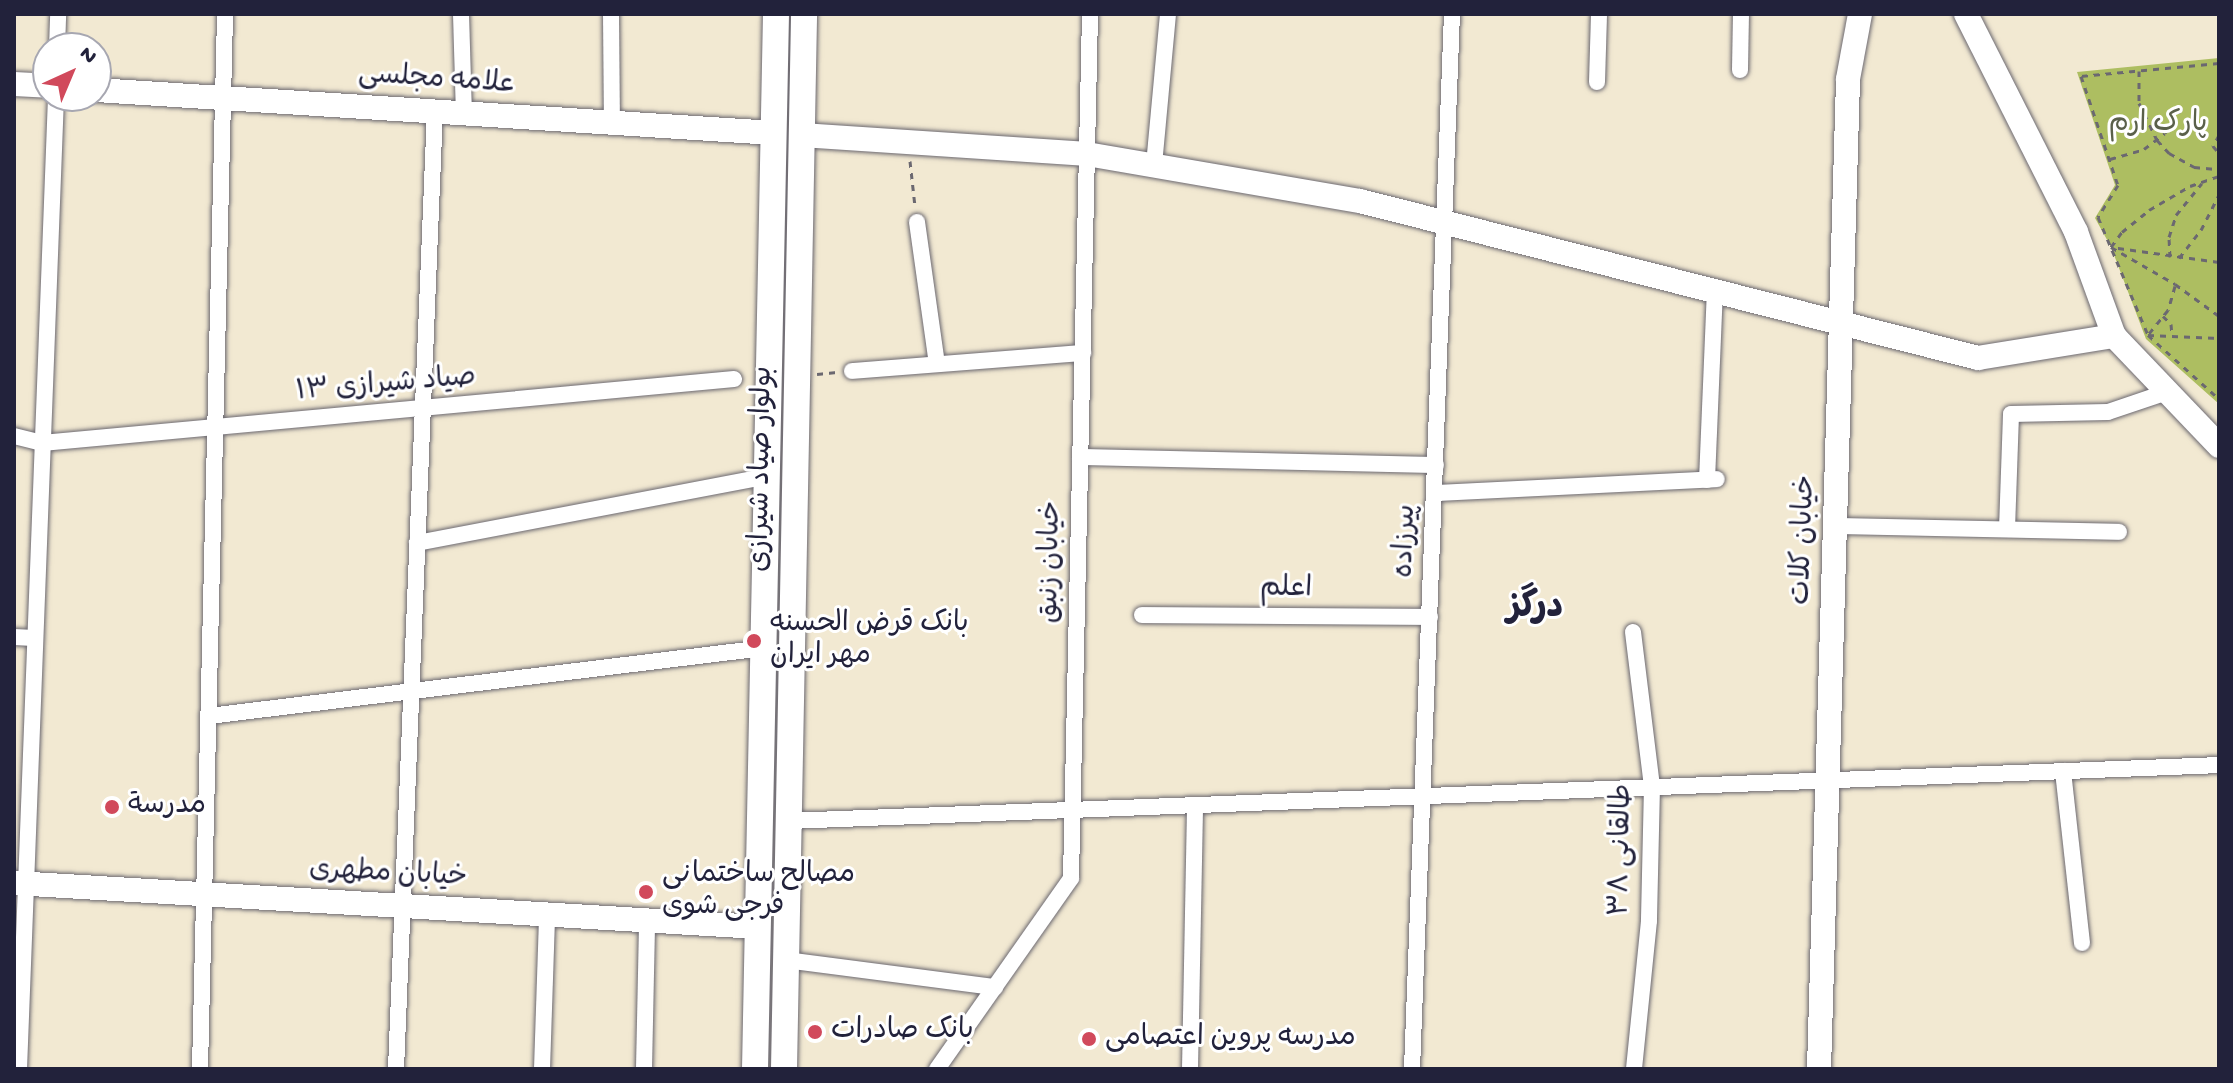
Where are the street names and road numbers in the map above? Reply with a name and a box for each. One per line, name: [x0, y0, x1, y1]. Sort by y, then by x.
street label: علامه مجلسی: [357, 59, 517, 103]
street label: صیاد شیرازی ۱۳: [295, 361, 477, 411]
street label: بولوار صیاد شیرازی: [744, 366, 782, 572]
street label: خیابان کلات: [1786, 475, 1824, 605]
street label: خیابان زنبق: [1034, 500, 1070, 624]
street label: پیرزاده: [1389, 504, 1425, 578]
street label: اعلم: [1260, 573, 1312, 607]
street label: طالقانی ۳۸: [1605, 784, 1641, 916]
street label: خیابان مطهری: [308, 854, 468, 896]

